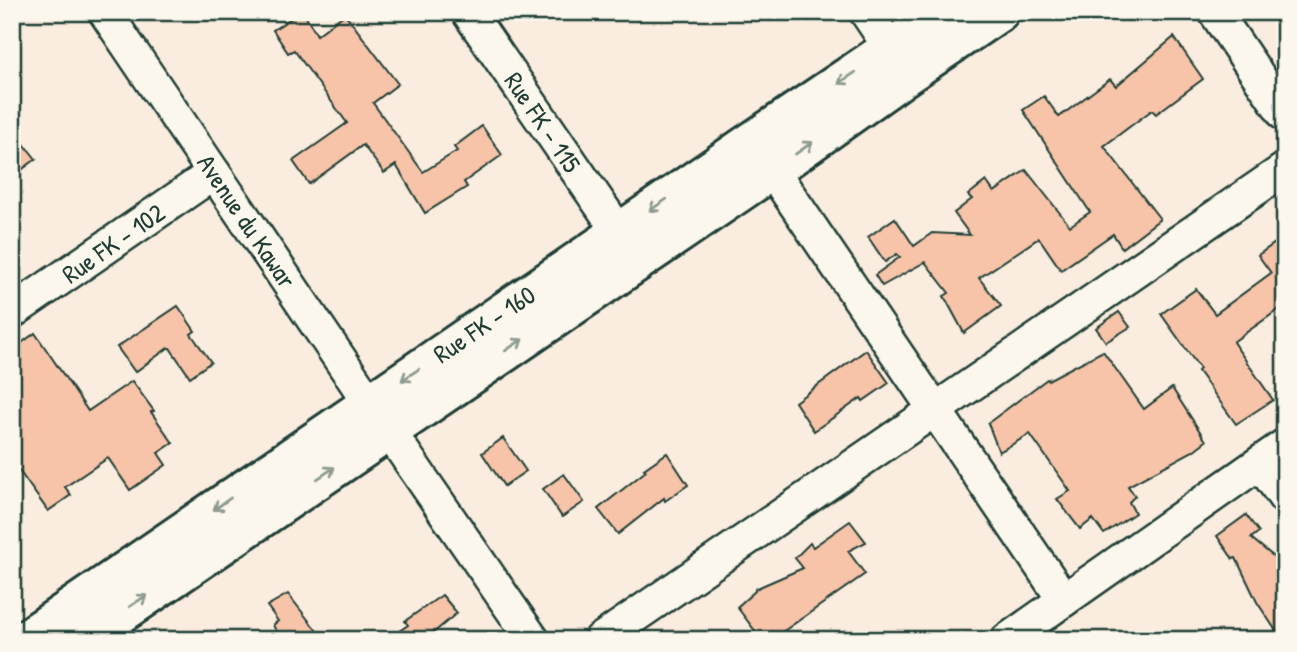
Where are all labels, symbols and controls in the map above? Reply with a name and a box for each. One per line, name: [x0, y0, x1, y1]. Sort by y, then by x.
street label: Rue FK - 115: [497, 65, 589, 179]
one-way arrow: [838, 71, 857, 85]
one-way arrow: [794, 141, 813, 155]
street label: Avenue du Kawar: [189, 147, 305, 295]
street label: Rue FK - 102: [55, 195, 171, 291]
one-way arrow: [649, 198, 669, 212]
street label: Rue FK - 160: [426, 277, 542, 371]
one-way arrow: [504, 337, 523, 352]
one-way arrow: [401, 368, 420, 382]
one-way arrow: [316, 466, 335, 480]
one-way arrow: [213, 497, 233, 511]
one-way arrow: [128, 594, 148, 608]

